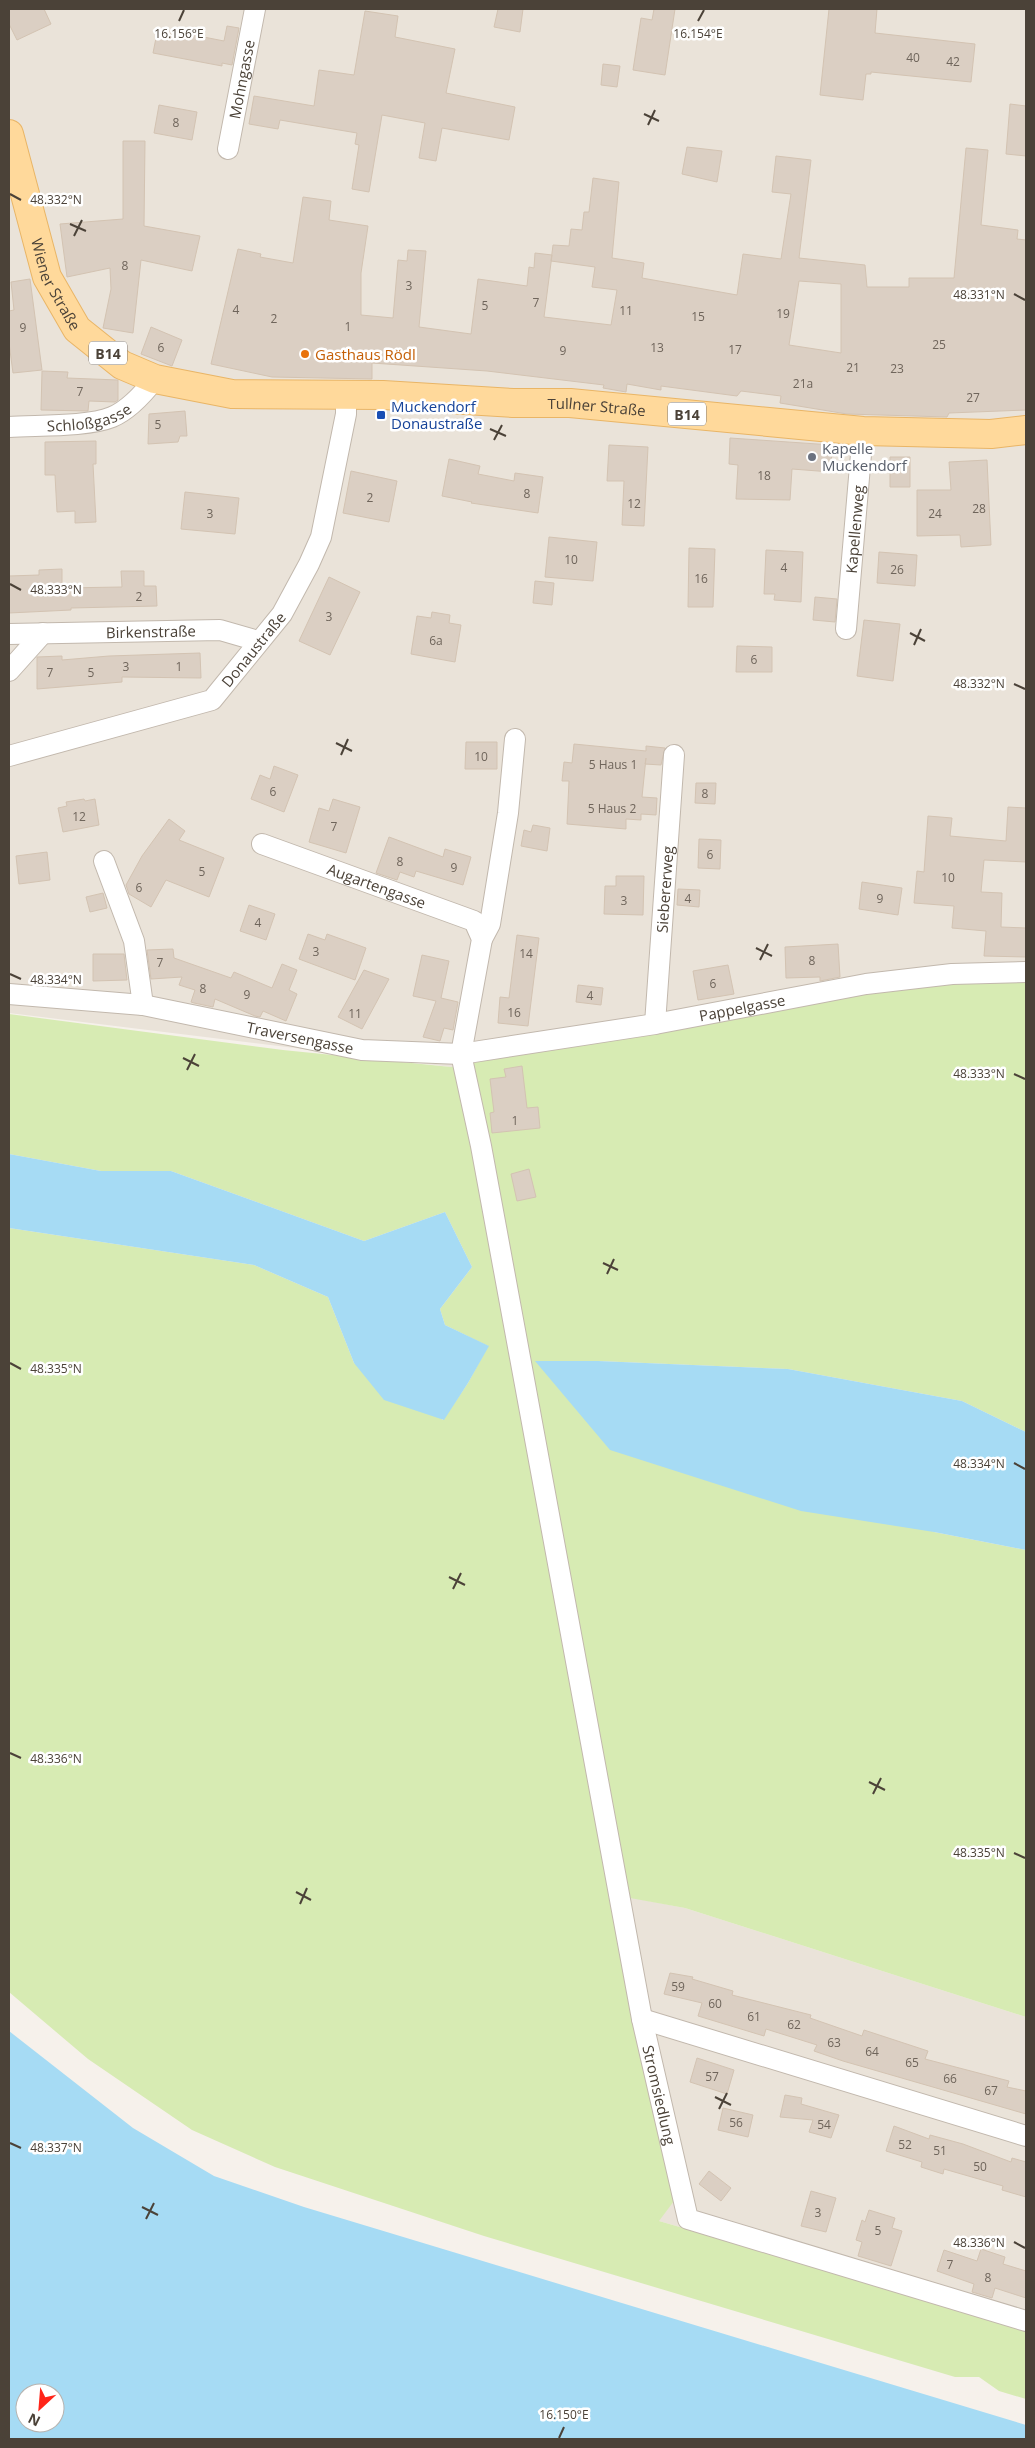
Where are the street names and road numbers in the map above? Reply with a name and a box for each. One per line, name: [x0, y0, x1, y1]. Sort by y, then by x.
street label: Mohngasse: [224, 38, 259, 121]
street label: Wiener Straße: [27, 236, 86, 334]
road number: B14: [89, 342, 127, 364]
street label: Tullner Straße: [548, 393, 647, 420]
street label: Schloßgasse: [46, 399, 135, 436]
road number: B14: [668, 402, 706, 426]
street label: Kapellenweg: [841, 484, 868, 574]
street label: Donaustraße: [217, 607, 290, 691]
street label: Birkenstraße: [106, 620, 196, 642]
street label: Siebererweg: [651, 845, 678, 933]
street label: Augartengasse: [325, 859, 429, 913]
street label: Pappelgasse: [697, 990, 787, 1025]
street label: Traversengasse: [245, 1017, 356, 1058]
street label: Stromsiedlung: [638, 2043, 681, 2147]

